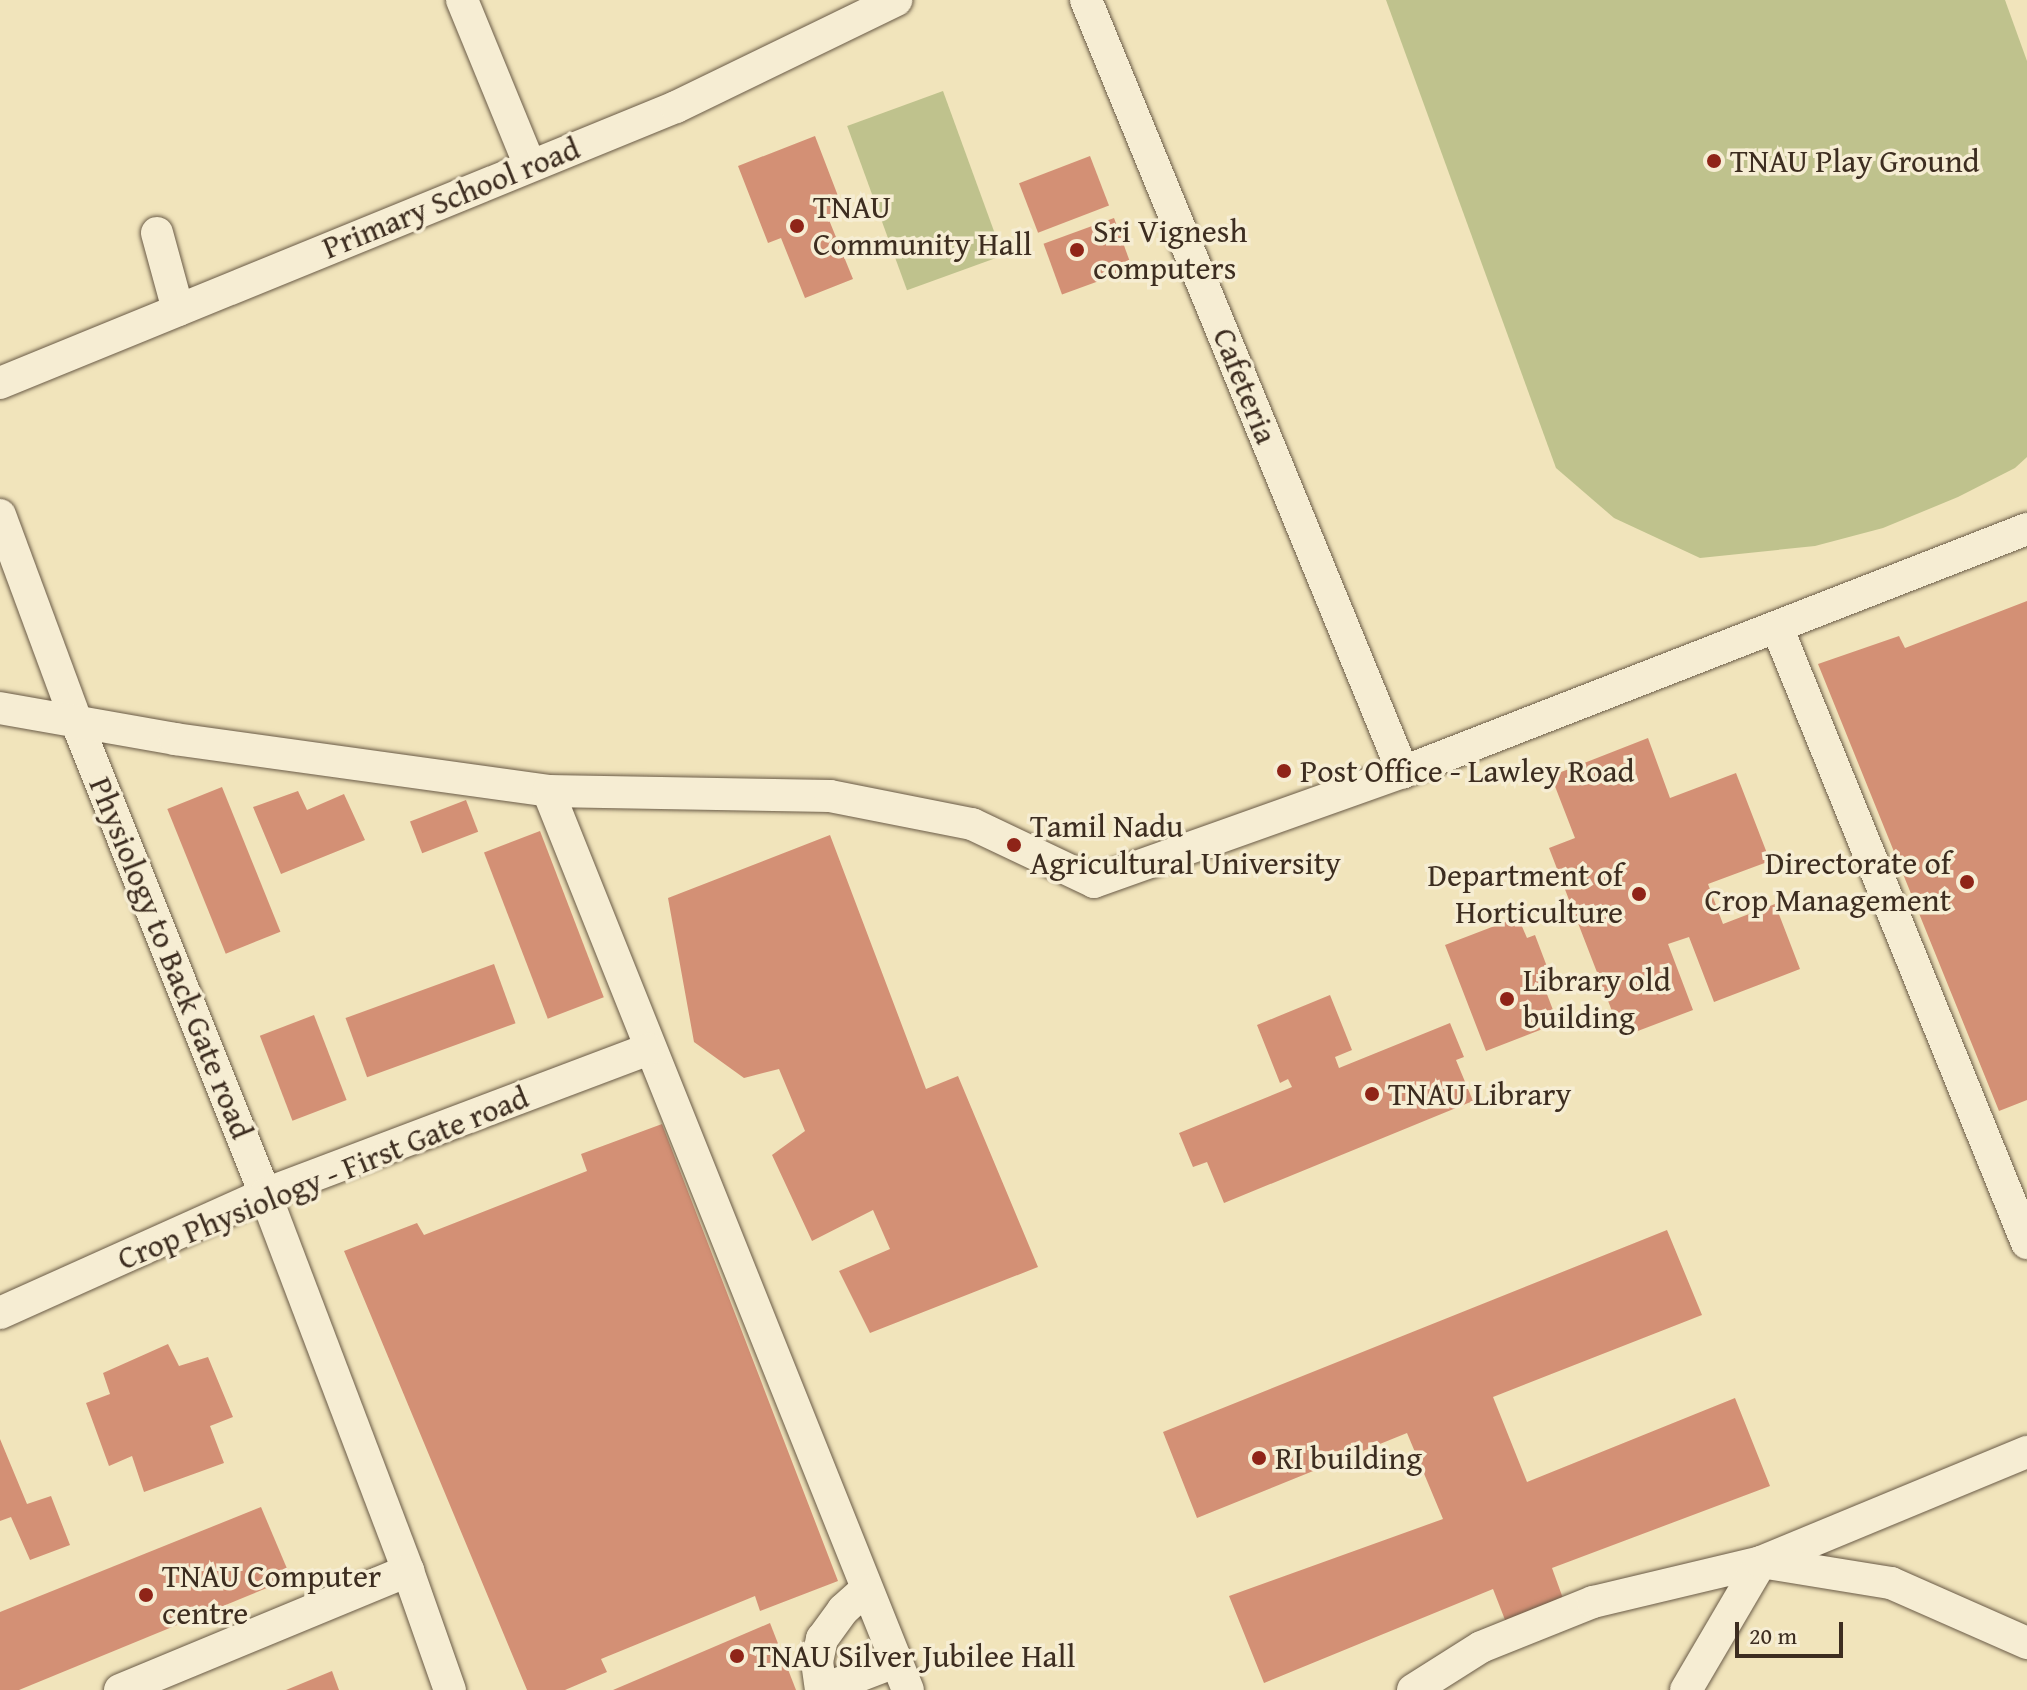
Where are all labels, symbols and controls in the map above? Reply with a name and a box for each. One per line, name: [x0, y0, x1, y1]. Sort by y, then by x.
street label: Primary School road: [317, 129, 585, 267]
place label: TNAU Play Ground: [1730, 142, 1980, 180]
marker: TNAU Play Ground: [1705, 152, 1723, 170]
place label: TNAU Community Hall: [813, 189, 1032, 264]
place label: Sri Vignesh computers: [1093, 213, 1247, 288]
marker: TNAU Community Hall: [788, 217, 806, 235]
marker: Sri Vignesh computers: [1068, 241, 1086, 259]
street label: Cafeteria: [1204, 323, 1286, 449]
place label: Post Office - Lawley Road: [1300, 752, 1635, 790]
marker: Post Office - Lawley Road: [1275, 762, 1293, 780]
street label: Physiology to Back Gate road: [81, 771, 261, 1145]
place label: Tamil Nadu Agricultural University: [1030, 808, 1341, 883]
marker: Tamil Nadu Agricultural University: [1005, 836, 1023, 854]
place label: Directorate of Crop Management: [1704, 845, 1951, 920]
place label: Department of Horticulture: [1428, 857, 1623, 932]
marker: Directorate of Crop Management: [1958, 873, 1976, 891]
marker: Department of Horticulture: [1630, 885, 1648, 903]
place label: Library old building: [1523, 962, 1671, 1037]
marker: Library old building: [1498, 990, 1516, 1008]
place label: TNAU Library: [1388, 1075, 1571, 1113]
street label: Crop Physiology - First Gate road: [112, 1078, 534, 1278]
marker: TNAU Library: [1363, 1085, 1381, 1103]
place label: RI building: [1275, 1439, 1422, 1477]
marker: RI building: [1250, 1449, 1268, 1467]
place label: TNAU Computer centre: [162, 1558, 381, 1633]
marker: TNAU Computer centre: [137, 1586, 155, 1604]
scale bar: [1739, 1606, 1847, 1656]
text: 20 m: [1749, 1618, 1797, 1653]
place label: TNAU Silver Jubilee Hall: [753, 1637, 1075, 1675]
marker: TNAU Silver Jubilee Hall: [728, 1647, 746, 1665]

